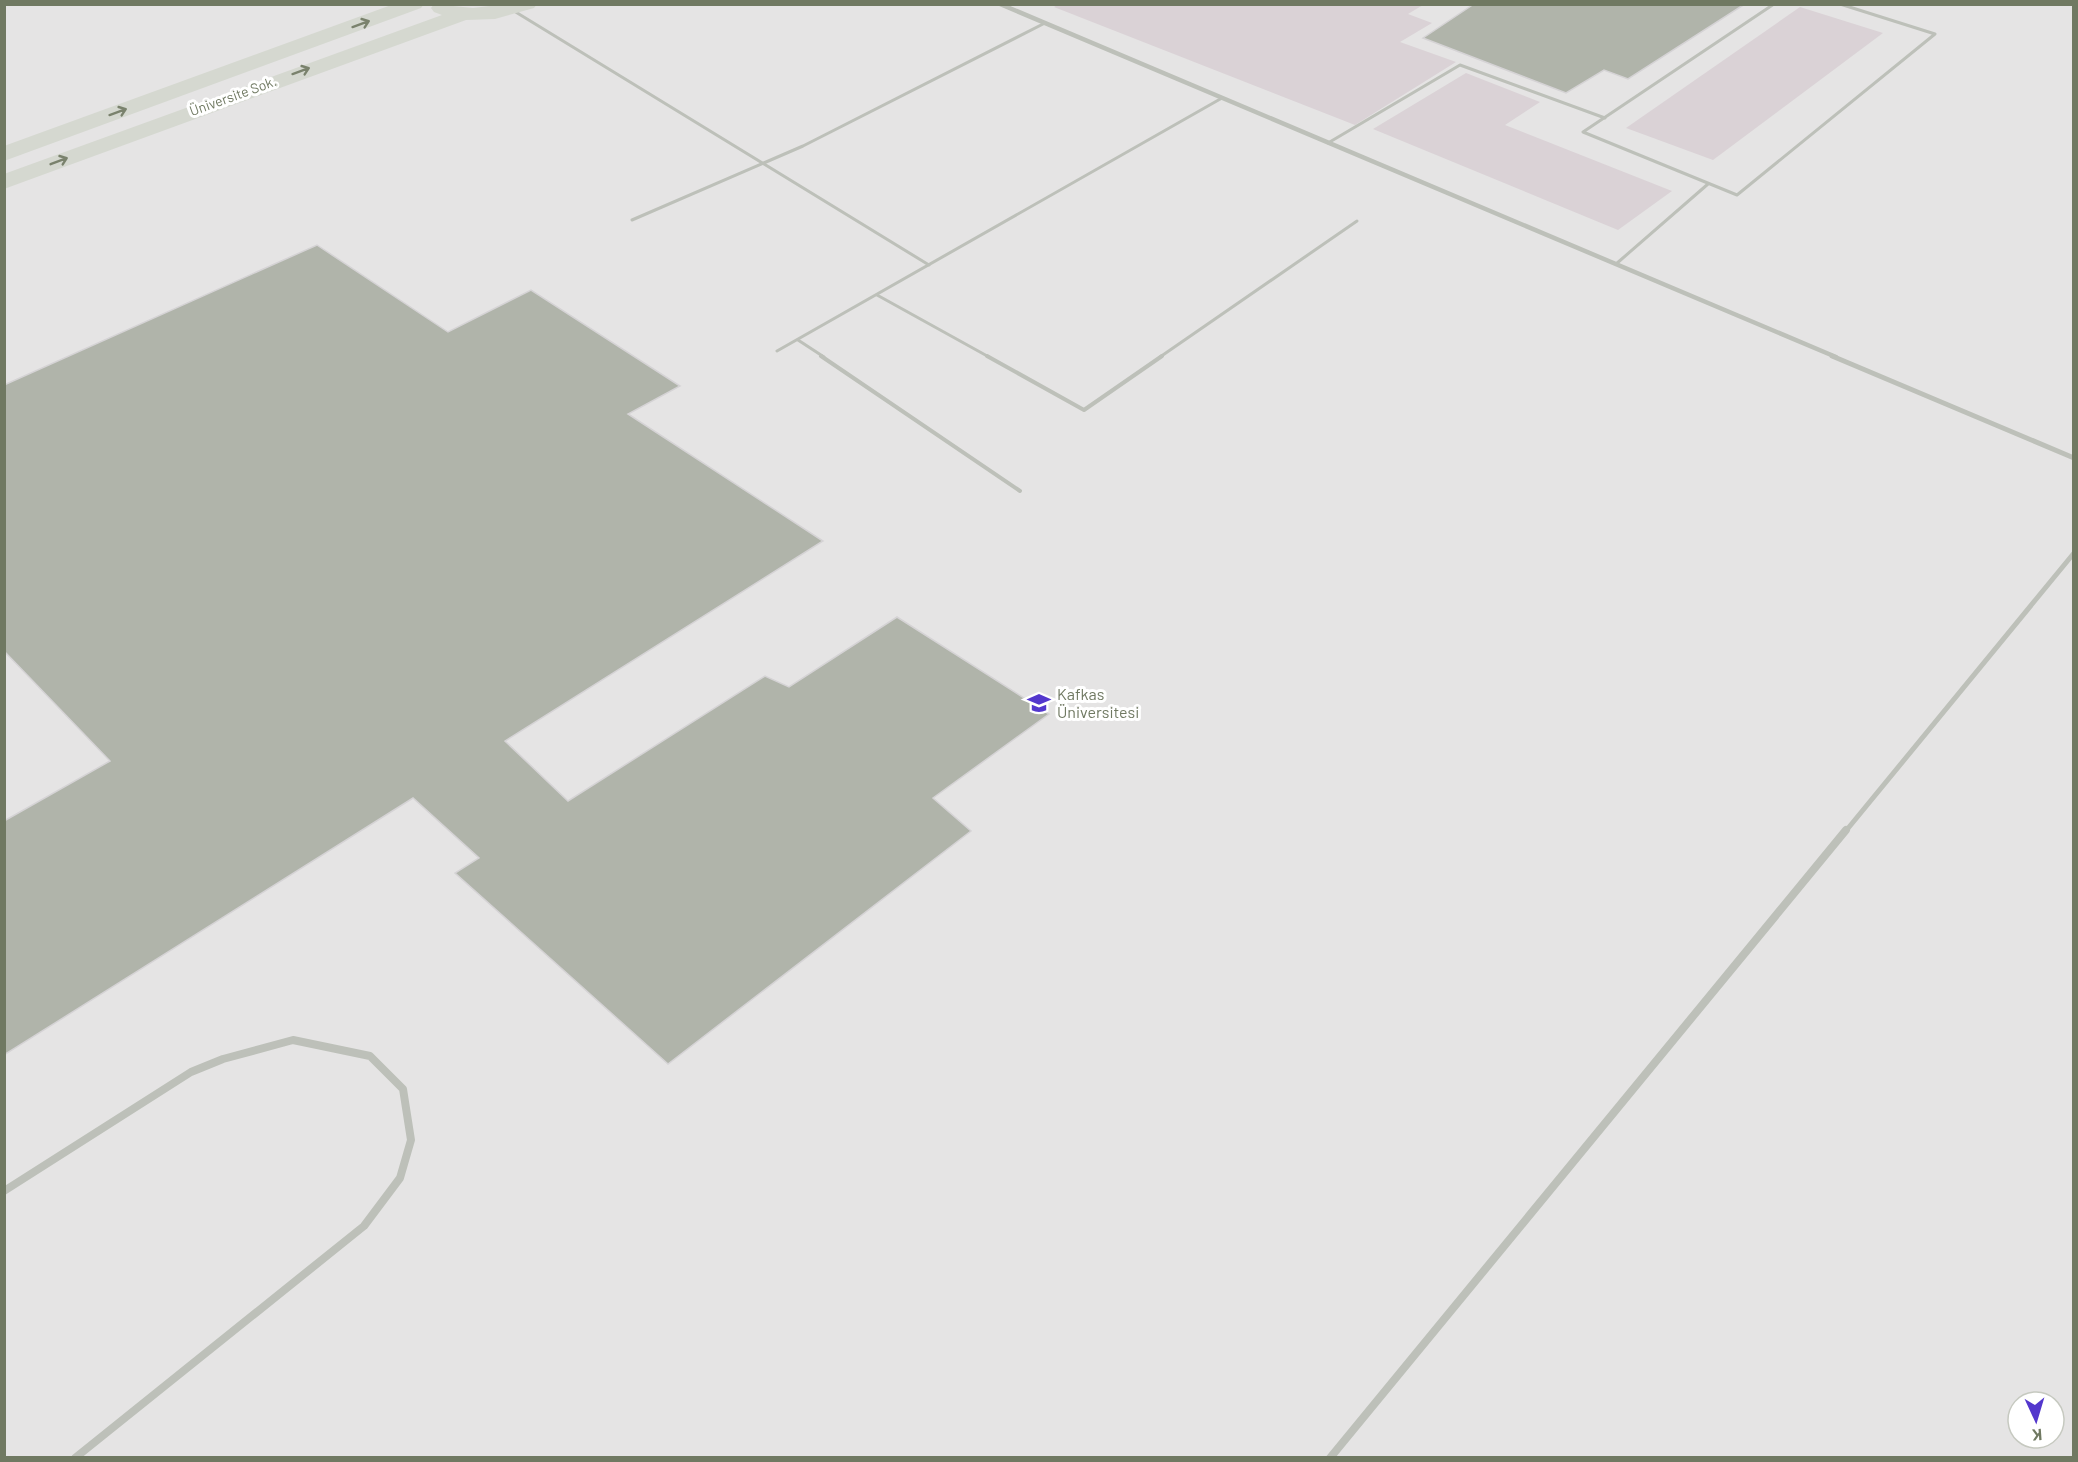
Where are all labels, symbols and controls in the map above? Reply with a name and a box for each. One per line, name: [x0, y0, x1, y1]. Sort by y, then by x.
one-way arrow: [351, 17, 370, 28]
one-way arrow: [291, 65, 310, 76]
street label: Üniversite Sok.: [187, 72, 279, 119]
one-way arrow: [109, 105, 127, 116]
one-way arrow: [49, 155, 68, 166]
place label: Kafkas Üniversitesi: [1057, 684, 1139, 721]
school or university icon: Kafkas Üniversitesi: [1026, 690, 1052, 716]
north arrow: [2006, 1390, 2066, 1450]
text: K: [2031, 1426, 2043, 1445]

